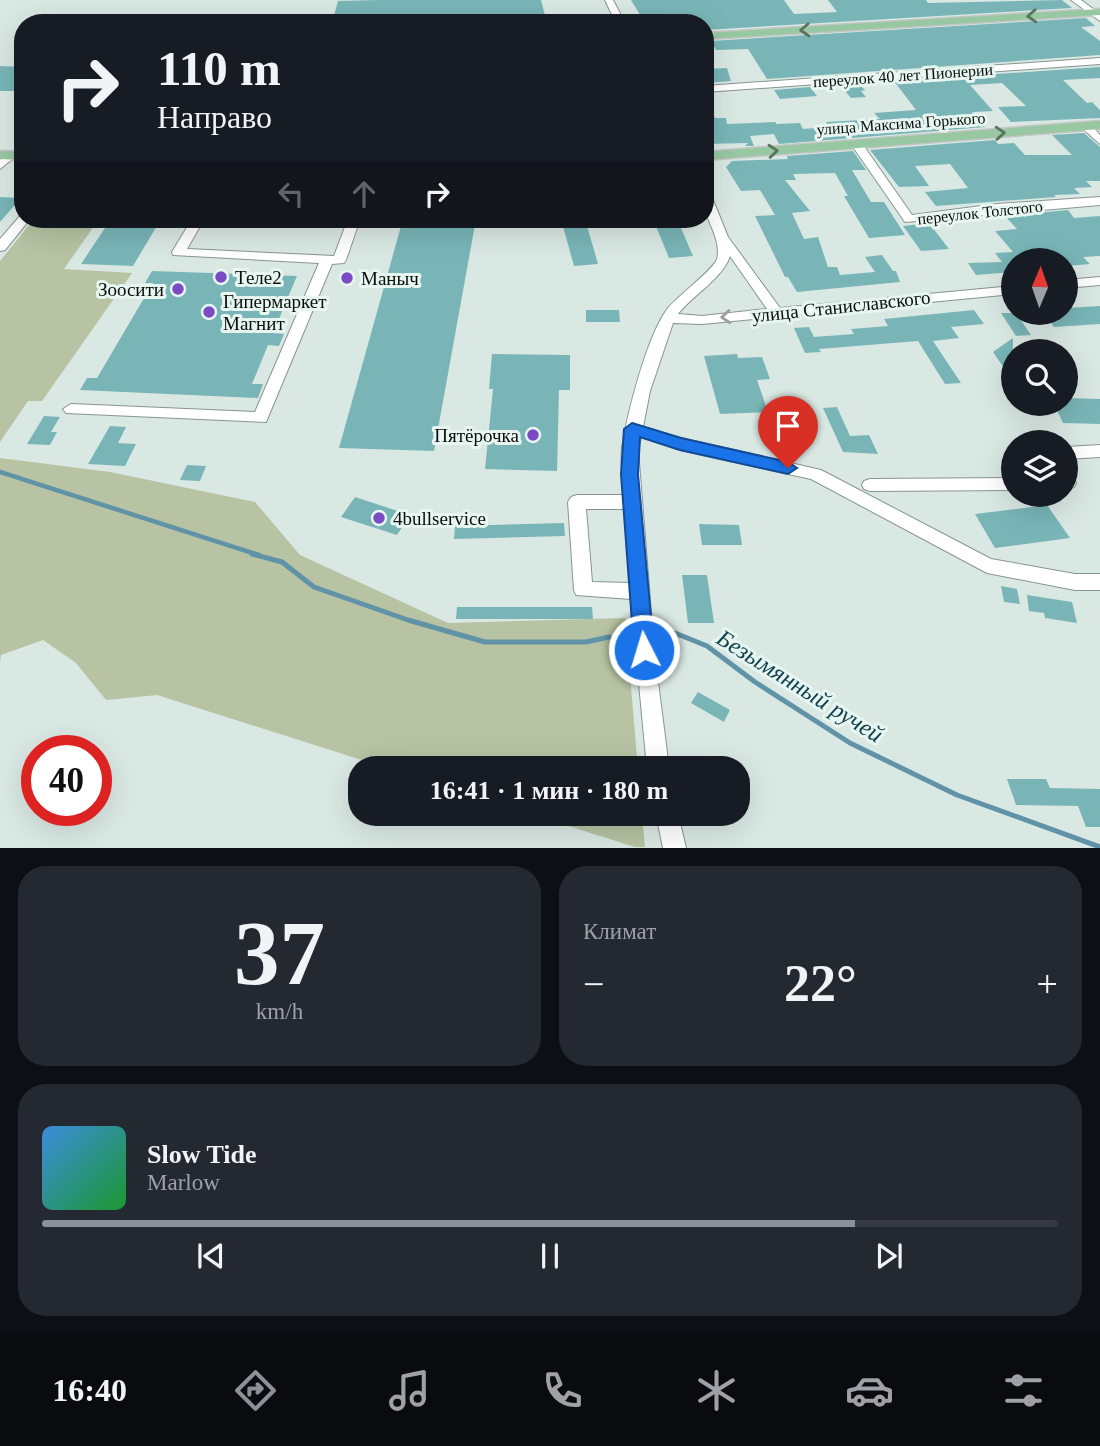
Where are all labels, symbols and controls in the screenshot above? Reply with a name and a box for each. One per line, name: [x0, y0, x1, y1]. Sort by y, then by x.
one-way arrow: [1026, 8, 1037, 23]
one-way arrow: [799, 22, 810, 37]
text: 110 m: [157, 41, 281, 96]
icon: right: [42, 42, 133, 133]
street label: переулок 40 лет Пионерии: [812, 61, 994, 91]
text: Направо: [157, 99, 272, 135]
street label: улица Максима Горького: [816, 109, 986, 139]
one-way arrow: [995, 126, 1006, 141]
one-way arrow: [768, 144, 779, 159]
icon: left: [272, 175, 310, 213]
icon: ahead: [345, 175, 383, 213]
icon: right: [418, 175, 456, 213]
street label: переулок Толстого: [917, 197, 1044, 229]
north arrow: [1001, 248, 1078, 326]
map controls: [1001, 248, 1078, 507]
place label: Теле2: [235, 267, 282, 288]
place label: Маныч: [361, 268, 419, 289]
marker: Теле2: [213, 269, 229, 285]
marker: Маныч: [339, 270, 355, 286]
place label: Зоосити: [98, 279, 164, 300]
marker: Зоосити: [170, 281, 186, 297]
street label: улица Станиславского: [751, 287, 931, 326]
place label: Гипермаркет Магнит: [223, 291, 327, 334]
marker: Гипермаркет Магнит: [201, 304, 217, 320]
one-way arrow: [720, 309, 731, 324]
button: search: [1001, 339, 1078, 416]
pin: [758, 396, 818, 468]
icon: arrive: [769, 407, 807, 445]
place label: Пятёрочка: [434, 425, 520, 446]
marker: Пятёрочка: [525, 427, 541, 443]
button: layers: [1001, 430, 1078, 507]
place label: 4bullservice: [393, 508, 486, 529]
marker: 4bullservice: [371, 510, 387, 526]
position arrow: [607, 613, 681, 687]
water label: Безымянный ручей: [711, 624, 888, 748]
speed limit sign: 40: [21, 735, 112, 826]
text: 16:41 · 1 мин · 180 m: [430, 776, 668, 805]
text: 37: [234, 903, 325, 1004]
text: Климат: [583, 919, 656, 944]
text: 22°: [784, 955, 857, 1012]
text: −: [583, 963, 604, 1005]
text: +: [1037, 963, 1058, 1005]
text: km/h: [256, 999, 303, 1024]
text: Slow Tide: [147, 1140, 257, 1169]
text: Marlow: [147, 1170, 220, 1195]
icon: previous: [192, 1237, 230, 1275]
icon: pause: [531, 1237, 569, 1275]
icon: next: [870, 1237, 908, 1275]
icon: directions: [231, 1366, 280, 1415]
icon: music: [385, 1366, 434, 1415]
icon: phone: [538, 1366, 587, 1415]
icon: climate: [692, 1366, 741, 1415]
icon: car: [845, 1366, 894, 1415]
icon: filters: [999, 1366, 1048, 1415]
text: 16:40: [52, 1372, 127, 1408]

